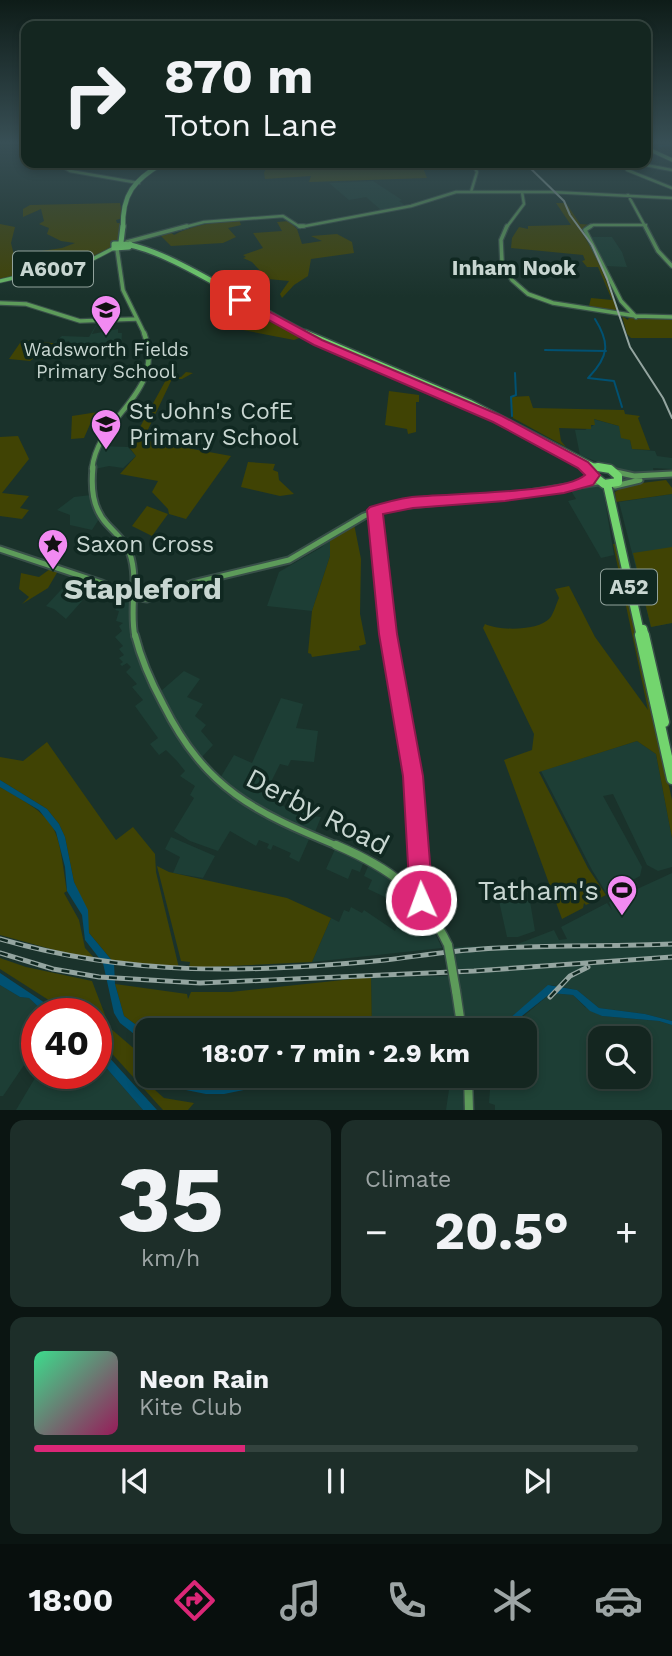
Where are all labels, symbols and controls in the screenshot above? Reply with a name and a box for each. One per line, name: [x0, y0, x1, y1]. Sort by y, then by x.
text: 870 m: [164, 47, 313, 105]
icon: right: [49, 49, 140, 140]
text: Toton Lane: [164, 106, 338, 144]
road number: A6007: [13, 252, 93, 286]
district label: Inham Nook: [452, 255, 577, 280]
pin: [210, 270, 270, 330]
icon: arrive: [221, 281, 259, 319]
school or university icon: Wadsworth Fields Primary School: [89, 293, 123, 337]
place label: Wadsworth Fields Primary School: [23, 338, 189, 383]
place label: St John's CofE Primary School: [129, 398, 299, 451]
school or university icon: St John's CofE Primary School: [89, 407, 123, 451]
place icon: Saxon Cross: [36, 527, 70, 571]
place label: Saxon Cross: [76, 531, 214, 558]
road number: A52: [601, 570, 657, 604]
district label: Stapleford: [64, 571, 222, 606]
street label: Derby Road: [241, 761, 395, 862]
position arrow: [384, 863, 458, 937]
sports icon: Tatham's: [605, 873, 639, 917]
place label: Tatham's: [478, 874, 599, 907]
speed limit sign: 40: [21, 998, 112, 1089]
map controls: [588, 1026, 651, 1089]
button: search: [588, 1026, 651, 1089]
text: 18:07 · 7 min · 2.9 km: [202, 1038, 470, 1068]
text: 35: [117, 1146, 224, 1253]
text: Climate: [365, 1166, 451, 1193]
text: 20.5°: [434, 1201, 569, 1262]
text: −: [365, 1210, 388, 1254]
text: +: [615, 1210, 638, 1254]
text: km/h: [141, 1245, 200, 1272]
text: Neon Rain: [139, 1364, 269, 1394]
text: Kite Club: [139, 1394, 242, 1421]
icon: previous: [116, 1462, 154, 1500]
icon: pause: [317, 1462, 355, 1500]
icon: next: [518, 1462, 556, 1500]
icon: directions: [170, 1576, 219, 1625]
icon: music: [276, 1576, 325, 1625]
icon: phone: [382, 1576, 431, 1625]
icon: climate: [488, 1576, 537, 1625]
icon: car: [594, 1576, 643, 1625]
text: 18:00: [29, 1581, 113, 1619]

